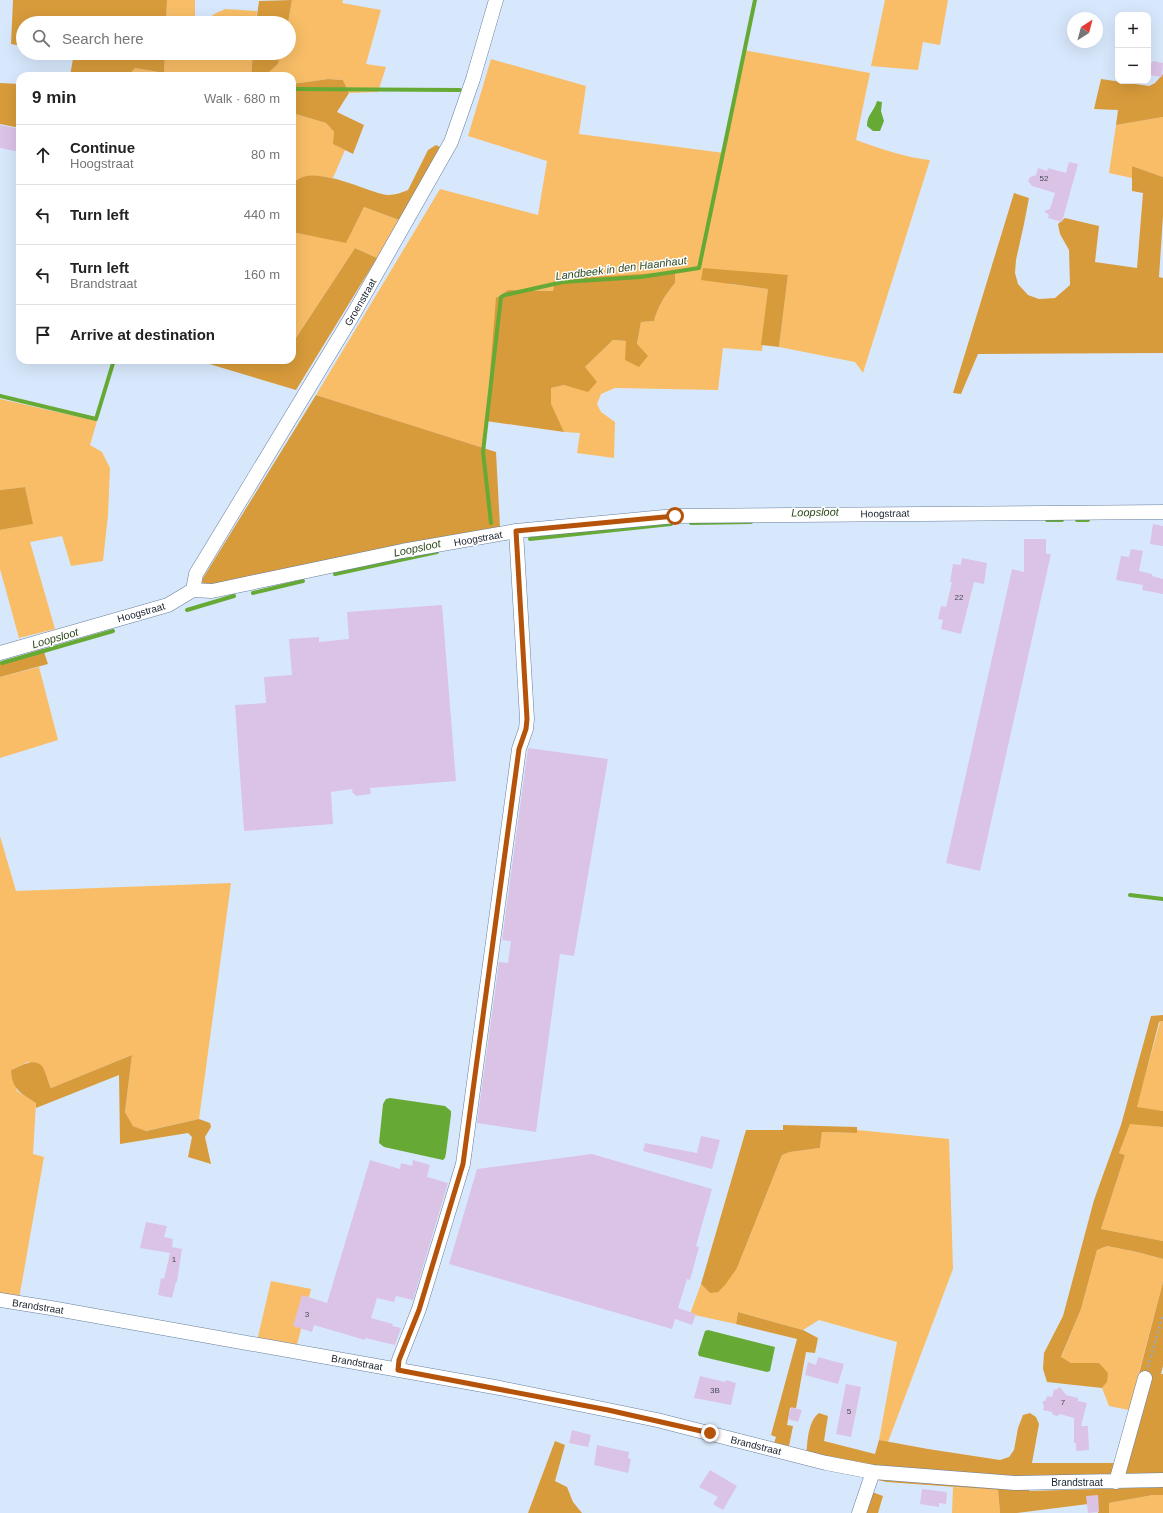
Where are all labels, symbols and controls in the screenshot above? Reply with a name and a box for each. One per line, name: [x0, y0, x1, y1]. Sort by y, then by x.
north arrow: [1067, 12, 1103, 48]
map controls: [1115, 12, 1151, 84]
button: +: [1115, 12, 1151, 48]
search box: [16, 16, 296, 60]
icon: search: [30, 27, 52, 49]
text: Search here: [62, 30, 144, 47]
button: −: [1115, 48, 1151, 84]
text: 9 min: [32, 88, 76, 107]
text: Walk · 680 m: [204, 91, 280, 106]
text: Continue: [70, 139, 135, 156]
icon: ahead: [32, 144, 54, 166]
text: 80 m: [251, 147, 280, 162]
text: Hoogstraat: [70, 156, 134, 171]
house number: 52: [1040, 174, 1049, 183]
icon: left: [32, 204, 54, 226]
text: Turn left: [70, 206, 129, 223]
text: 440 m: [244, 207, 280, 222]
water label: Landbeek in den Haanhaut: [555, 254, 688, 282]
text: Turn left: [70, 259, 129, 276]
icon: left: [32, 264, 54, 286]
text: 160 m: [244, 267, 280, 282]
text: Brandstraat: [70, 276, 137, 291]
street label: Groenstraat: [342, 276, 379, 328]
icon: arrive: [32, 324, 54, 346]
text: Arrive at destination: [70, 326, 215, 343]
water label: Loopsloot: [791, 506, 840, 518]
route start: [666, 507, 684, 525]
street label: Hoogstraat: [860, 508, 910, 519]
street label: Hoogstraat: [453, 529, 503, 548]
water label: Loopsloot: [392, 537, 442, 559]
house number: 22: [955, 593, 964, 602]
street label: Hoogstraat: [116, 600, 166, 625]
water label: Loopsloot: [30, 625, 80, 650]
house number: 1: [172, 1255, 177, 1264]
street label: Brandstraat: [12, 1297, 65, 1316]
house number: 3: [305, 1310, 310, 1319]
street label: Brandstraat: [330, 1353, 384, 1372]
house number: 3B: [710, 1386, 720, 1395]
house number: 7: [1061, 1398, 1066, 1407]
house number: 5: [847, 1407, 852, 1416]
route end: [701, 1424, 719, 1442]
street label: Brandstraat: [729, 1434, 782, 1457]
street label: Brandstraat: [1051, 1477, 1103, 1488]

